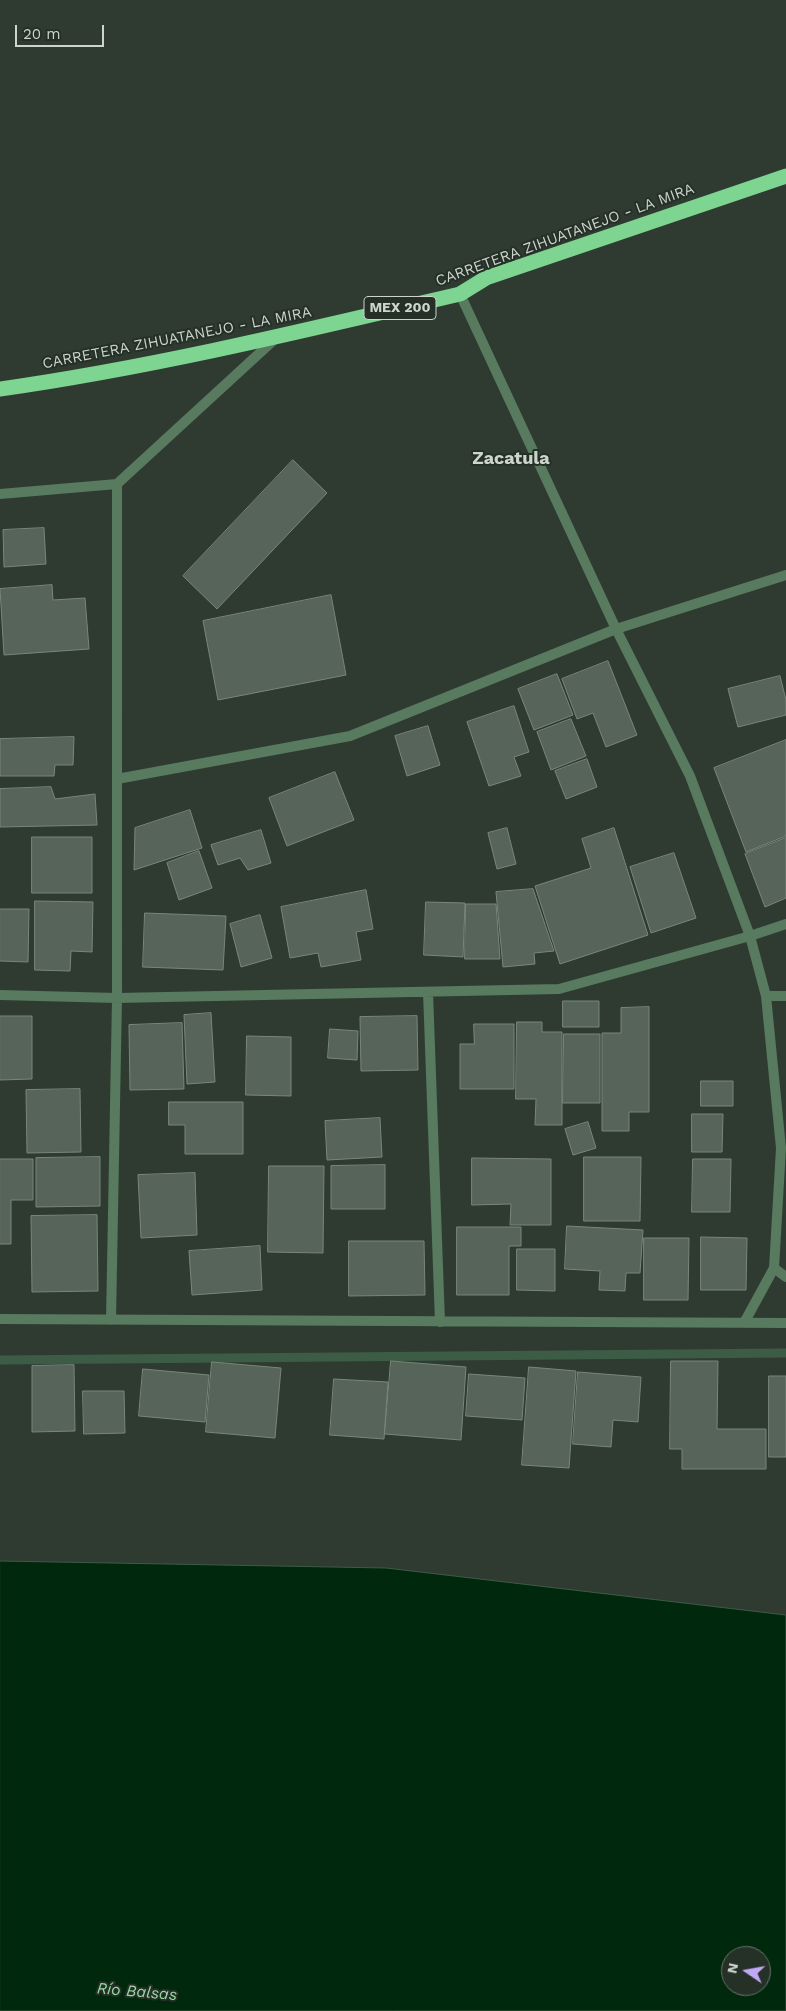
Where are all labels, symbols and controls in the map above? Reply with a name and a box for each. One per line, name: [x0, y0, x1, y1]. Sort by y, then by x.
scale bar: [18, 15, 106, 47]
text: 20 m: [23, 25, 61, 43]
street label: CARRETERA ZIHUATANEJO - LA MIRA: [433, 180, 697, 290]
road number: MEX 200: [364, 296, 436, 320]
street label: CARRETERA ZIHUATANEJO - LA MIRA: [41, 303, 313, 373]
district label: Zacatula: [472, 448, 550, 470]
north arrow: [721, 1946, 771, 1996]
text: N: [723, 1961, 741, 1975]
water label: Río Balsas: [96, 1979, 178, 2005]

